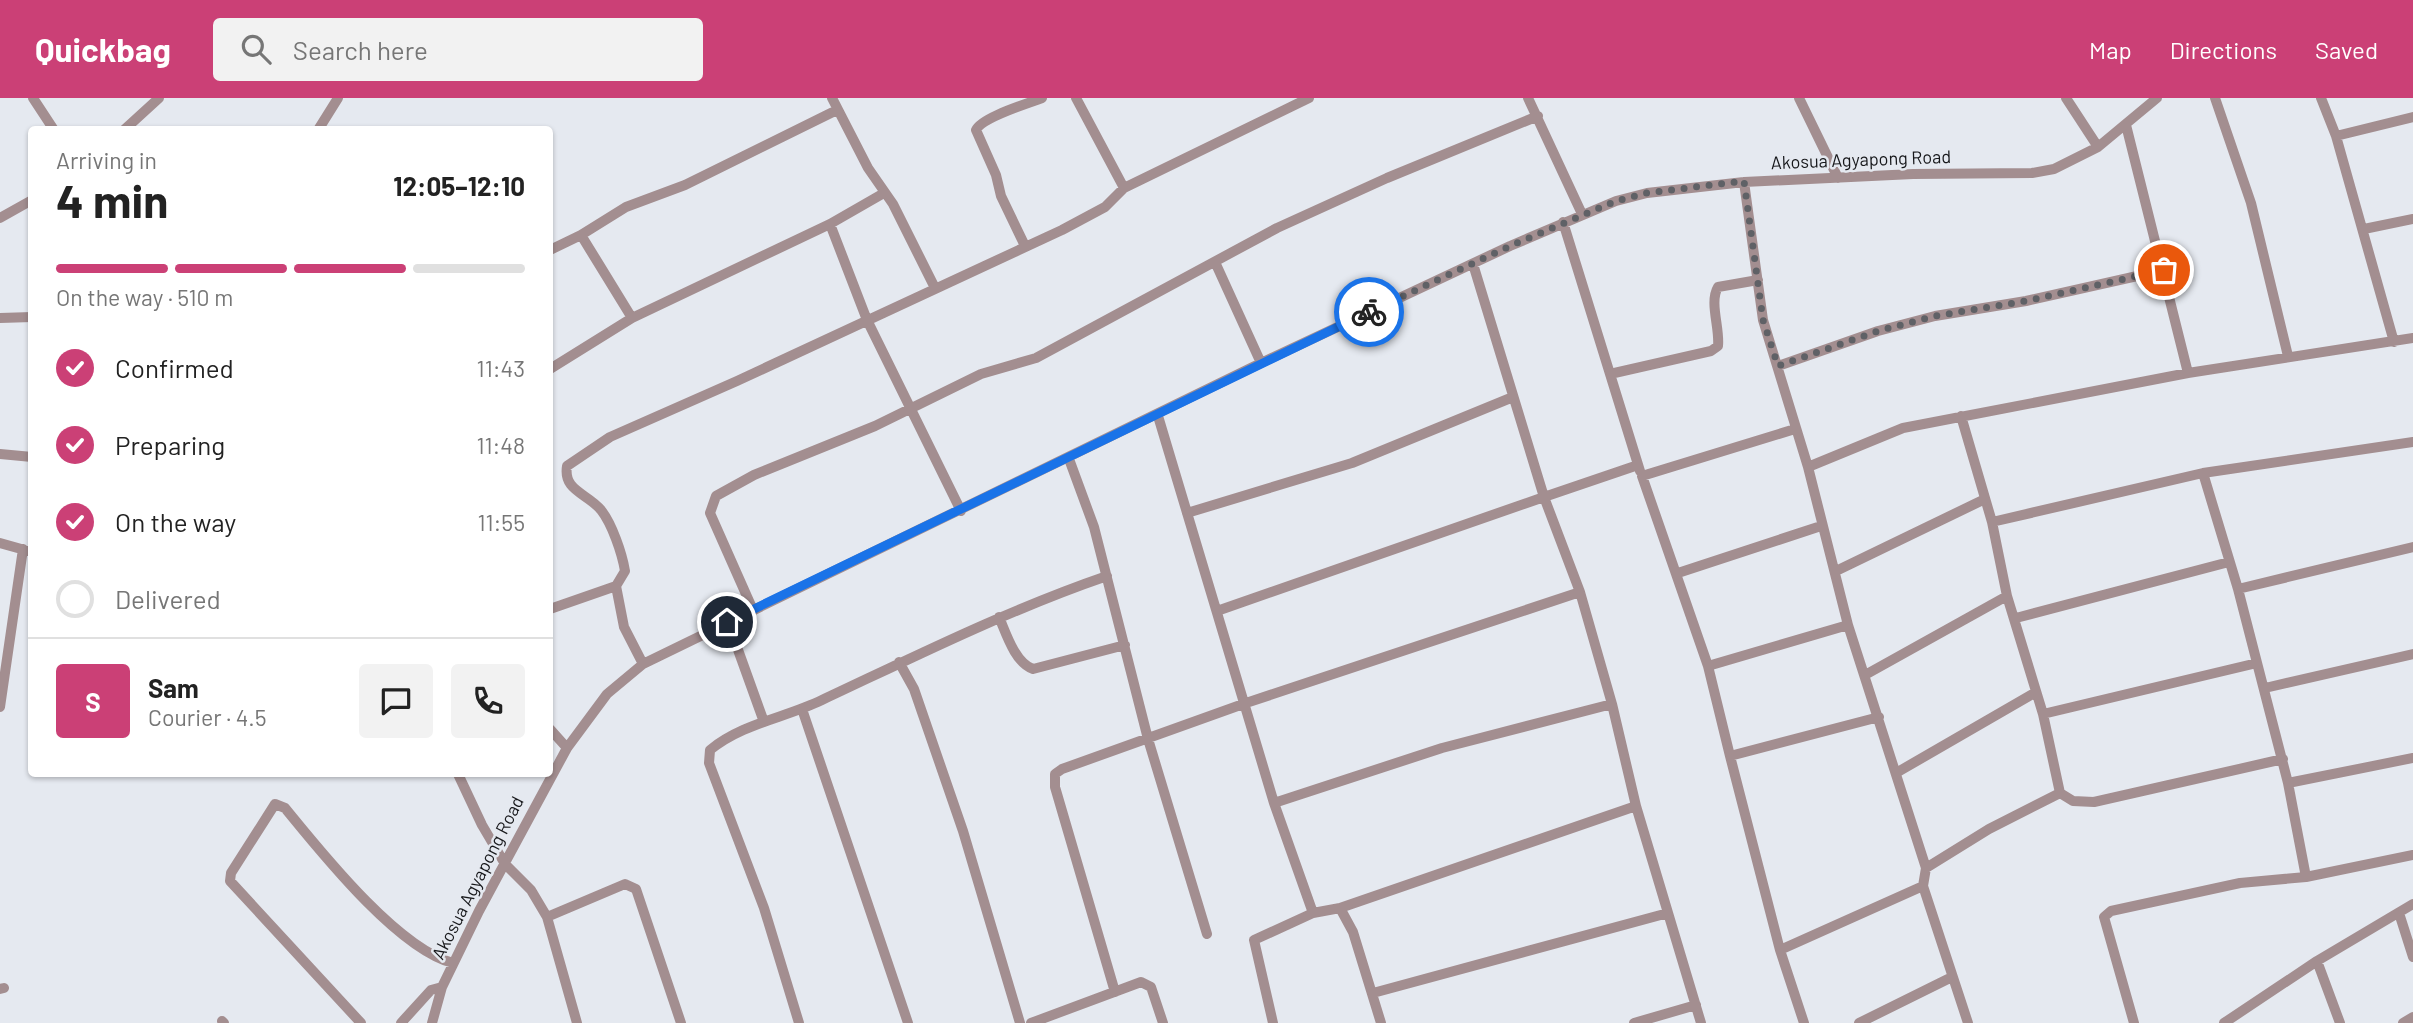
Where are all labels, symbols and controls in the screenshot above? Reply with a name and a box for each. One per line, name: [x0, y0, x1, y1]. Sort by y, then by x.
search box: [213, 18, 703, 81]
text: Quickbag: [35, 29, 171, 69]
icon: search: [237, 30, 275, 68]
text: Search here: [293, 34, 428, 65]
text: Map: [2089, 35, 2132, 64]
text: Directions: [2170, 35, 2277, 64]
text: Saved: [2315, 35, 2378, 64]
street label: Akosua Agyapong Road: [1770, 145, 1951, 173]
text: Arriving in: [56, 146, 157, 174]
text: 12:05–12:10: [393, 170, 525, 201]
text: 4 min: [56, 172, 168, 227]
pin: [2134, 240, 2194, 300]
icon: bag: [2145, 251, 2183, 289]
courier: [1334, 277, 1404, 347]
text: On the way · 510 m: [56, 283, 233, 311]
icon: bike: [1350, 293, 1388, 331]
icon: check: [56, 349, 94, 387]
text: Confirmed: [115, 352, 234, 383]
text: 11:43: [477, 354, 525, 382]
icon: check: [56, 426, 94, 464]
text: Preparing: [115, 429, 225, 460]
text: 11:48: [476, 431, 525, 459]
icon: check: [56, 503, 94, 541]
text: On the way: [115, 506, 236, 537]
text: 11:55: [477, 508, 525, 536]
text: Delivered: [115, 583, 221, 614]
pin: [697, 592, 757, 652]
icon: home: [708, 603, 746, 641]
button: chat: [359, 664, 433, 738]
button: phone: [451, 664, 525, 738]
text: Sam: [148, 672, 199, 703]
text: S: [85, 686, 101, 717]
text: Courier · 4.5: [148, 703, 267, 731]
street label: Akosua Agyapong Road: [426, 792, 528, 963]

